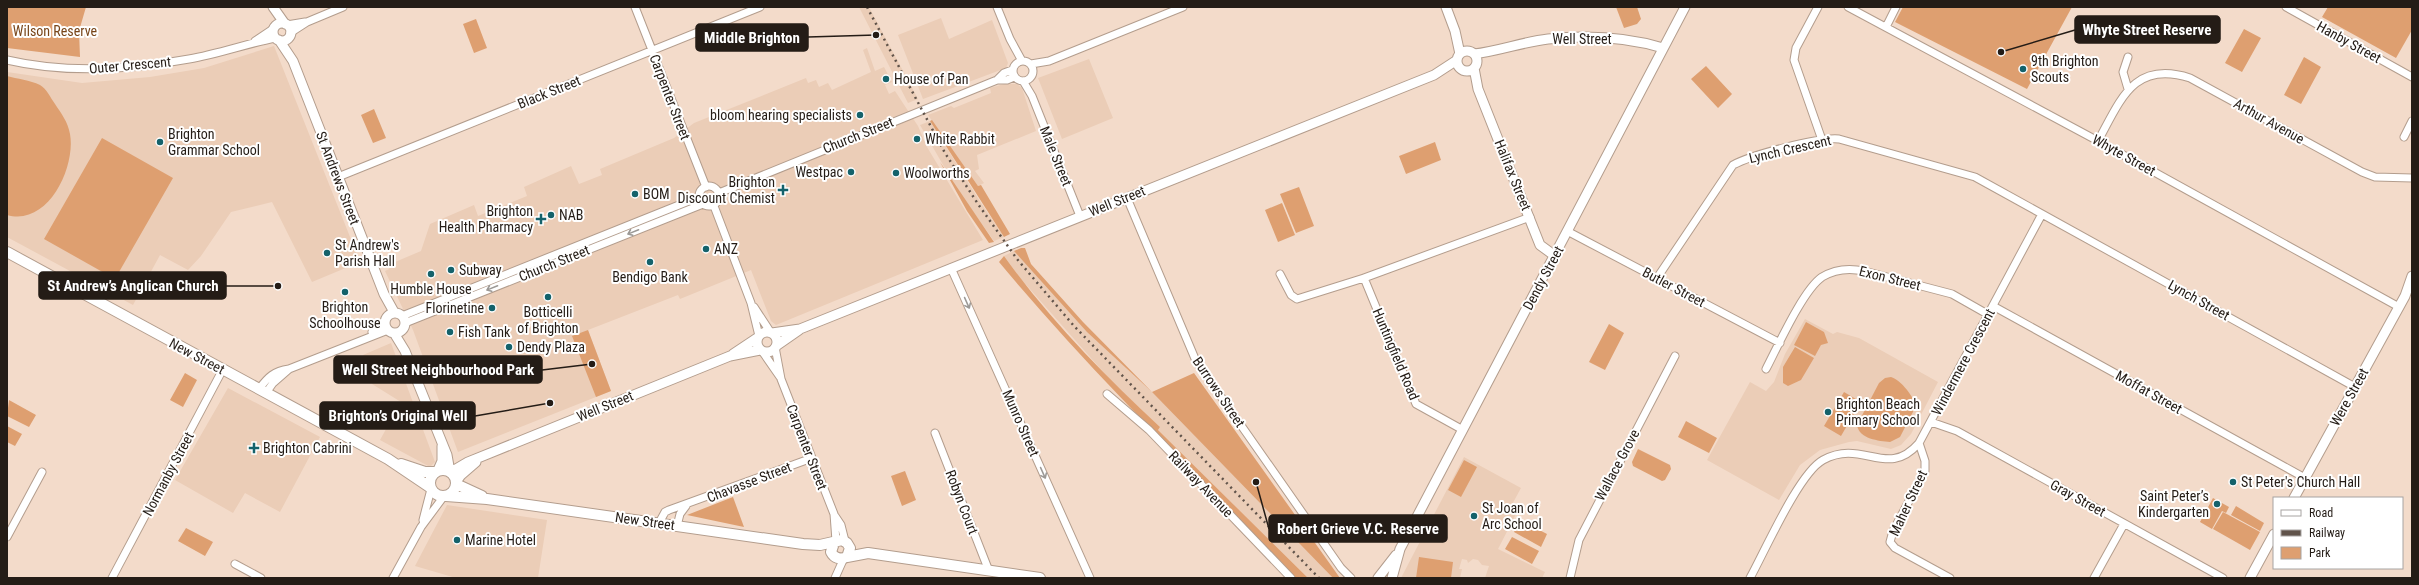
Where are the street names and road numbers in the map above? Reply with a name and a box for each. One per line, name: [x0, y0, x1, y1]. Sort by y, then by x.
street label: Hanby Street: [2314, 18, 2384, 66]
street label: Well Street: [1552, 31, 1612, 47]
street label: Carpenter Street: [646, 52, 694, 142]
street label: Outer Crescent: [88, 53, 172, 77]
street label: Black Street: [515, 72, 583, 112]
street label: Arthur Avenue: [2231, 95, 2307, 147]
street label: Church Street: [820, 114, 896, 156]
street label: Male Street: [1037, 124, 1075, 188]
street label: St Andrews Street: [313, 129, 363, 227]
street label: Whyte Street: [2090, 131, 2158, 179]
street label: Lynch Crescent: [1747, 132, 1833, 166]
street label: Halifax Street: [1492, 137, 1534, 213]
street label: Well Street: [1086, 182, 1148, 220]
street label: Church Street: [516, 242, 592, 284]
street label: Dendy Street: [1519, 243, 1567, 313]
street label: Exon Street: [1858, 263, 1922, 293]
street label: Butler Street: [1640, 264, 1708, 310]
street label: Lynch Street: [2166, 277, 2232, 323]
street label: Huntingfield Road: [1369, 306, 1423, 402]
street label: Windermere Crescent: [1928, 306, 1998, 418]
street label: New Street: [167, 335, 227, 377]
street label: Burrows Street: [1190, 354, 1248, 430]
street label: Were Street: [2327, 365, 2371, 429]
street label: Moffat Street: [2113, 367, 2185, 417]
street label: Well Street: [574, 387, 636, 425]
street label: Munro Street: [999, 387, 1043, 459]
street label: Carpenter Street: [783, 402, 831, 492]
street label: Wallace Grove: [1592, 426, 1643, 503]
street label: Normanby Street: [139, 429, 197, 519]
street label: Railway Avenue: [1166, 448, 1237, 521]
street label: Chavasse Street: [704, 459, 794, 505]
street label: Maher Street: [1886, 467, 1930, 539]
street label: Robyn Court: [942, 468, 982, 536]
street label: Gray Street: [2048, 476, 2108, 520]
street label: New Street: [614, 509, 676, 533]

